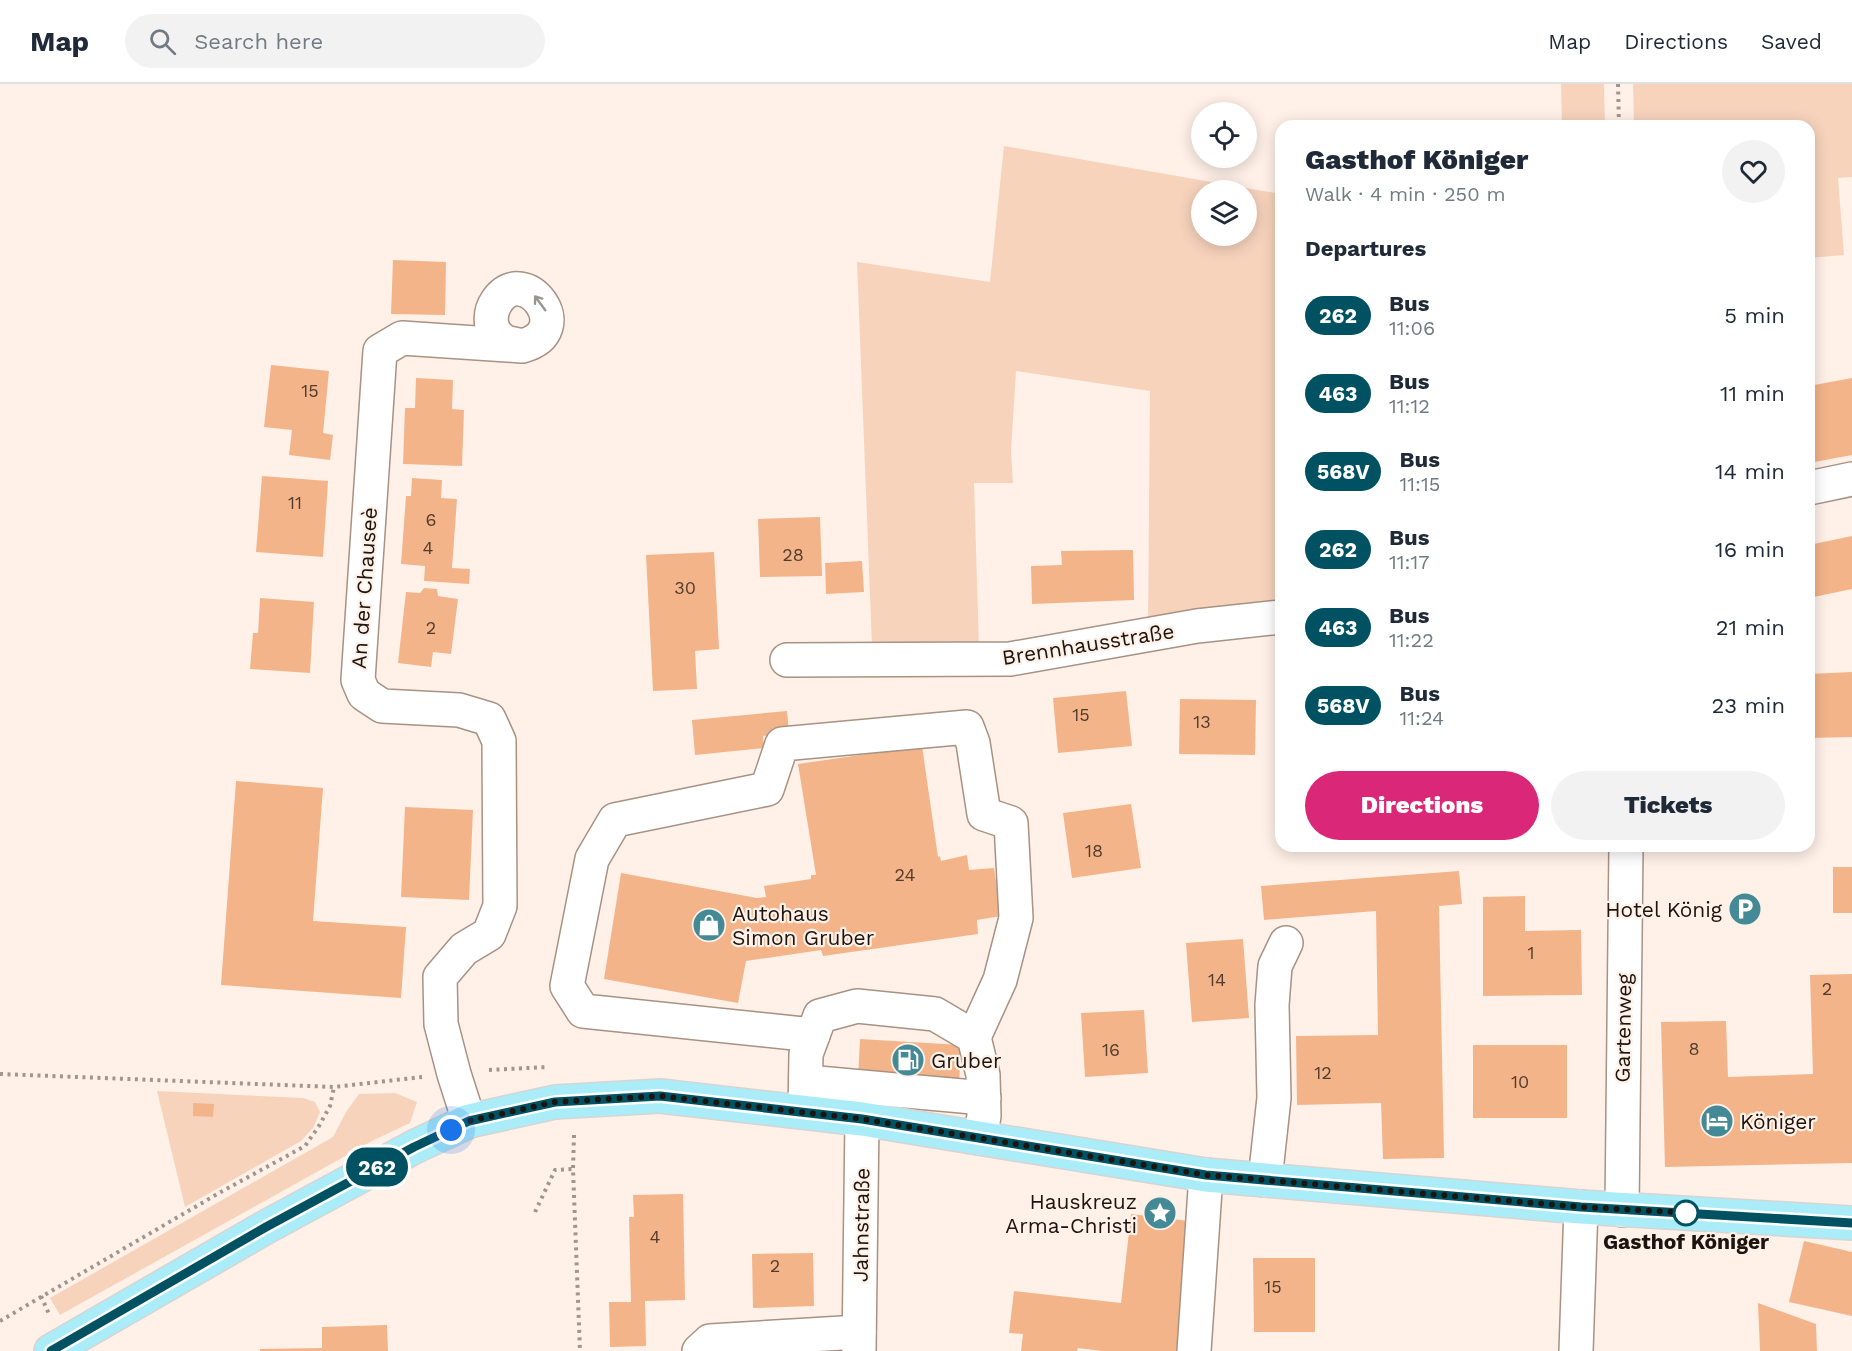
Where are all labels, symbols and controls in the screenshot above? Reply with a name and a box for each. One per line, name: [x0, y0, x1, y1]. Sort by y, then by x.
search box: [125, 14, 545, 68]
text: Map: [30, 25, 89, 58]
icon: search: [146, 25, 179, 58]
text: Search here: [194, 29, 323, 54]
text: Map: [1548, 29, 1591, 54]
text: Directions: [1624, 29, 1728, 54]
text: Saved: [1761, 29, 1822, 54]
map controls: [1191, 102, 1257, 246]
button: locate: [1191, 102, 1257, 168]
button: heart: [1722, 140, 1785, 203]
text: Gasthof Königer: [1305, 143, 1528, 176]
button: layers: [1191, 180, 1257, 246]
text: Walk · 4 min · 250 m: [1305, 182, 1506, 206]
text: Departures: [1305, 236, 1426, 261]
text: Bus: [1389, 291, 1429, 316]
one-way arrow: [534, 295, 547, 311]
text: 262: [1319, 303, 1357, 328]
text: 5 min: [1724, 303, 1785, 328]
text: 11:06: [1389, 316, 1435, 340]
text: Bus: [1389, 369, 1429, 394]
house number: 15: [301, 380, 319, 401]
text: 463: [1319, 381, 1357, 406]
text: 11 min: [1720, 381, 1785, 406]
text: 11:12: [1389, 394, 1430, 418]
text: Bus: [1399, 447, 1440, 472]
text: 568V: [1317, 459, 1369, 484]
text: 14 min: [1715, 459, 1785, 484]
text: 11:15: [1399, 472, 1440, 496]
house number: 11: [288, 492, 302, 513]
street label: An der Chauseè: [346, 506, 382, 670]
house number: 6: [426, 509, 436, 530]
text: Bus: [1389, 525, 1429, 550]
house number: 4: [423, 537, 434, 558]
text: 262: [1319, 537, 1357, 562]
text: 16 min: [1715, 537, 1785, 562]
house number: 28: [782, 544, 804, 565]
text: 11:17: [1389, 550, 1430, 574]
house number: 30: [674, 577, 696, 598]
text: Bus: [1389, 603, 1429, 628]
text: 463: [1319, 615, 1357, 640]
text: 21 min: [1716, 615, 1785, 640]
house number: 2: [426, 617, 436, 638]
street label: Brennhausstraße: [1000, 618, 1176, 670]
text: 11:22: [1389, 628, 1434, 652]
text: Bus: [1399, 681, 1440, 706]
text: 568V: [1317, 693, 1369, 718]
text: 23 min: [1711, 693, 1785, 718]
house number: 15: [1072, 704, 1090, 725]
text: 11:24: [1399, 706, 1444, 730]
house number: 13: [1193, 711, 1211, 732]
button: Directions: [1305, 771, 1539, 840]
button: Tickets: [1551, 771, 1785, 840]
house number: 18: [1085, 840, 1103, 861]
house number: 24: [895, 864, 915, 885]
parking icon: Hotel König: [1727, 891, 1763, 927]
place label: Hotel König: [1605, 897, 1723, 922]
place label: Autohaus Simon Gruber: [732, 901, 875, 950]
shop icon: Autohaus Simon Gruber: [691, 907, 727, 943]
house number: 1: [1527, 942, 1535, 963]
house number: 14: [1208, 969, 1226, 990]
street label: Gartenweg: [1610, 972, 1636, 1083]
house number: 2: [1822, 978, 1832, 999]
house number: 8: [1688, 1038, 1700, 1059]
house number: 16: [1102, 1039, 1120, 1060]
fuel station icon: Gruber: [890, 1042, 926, 1078]
place label: Gruber: [931, 1048, 1002, 1073]
house number: 12: [1314, 1062, 1332, 1083]
house number: 10: [1511, 1071, 1529, 1092]
hotel icon: Königer: [1699, 1103, 1735, 1139]
place label: Königer: [1740, 1109, 1816, 1134]
your location: [436, 1115, 466, 1145]
line badge: 262: [342, 1148, 412, 1186]
text: 262: [358, 1155, 396, 1180]
street label: Jahnstraße: [848, 1168, 874, 1282]
place label: Hauskreuz Arma-Christi: [1005, 1189, 1137, 1238]
place icon: Hauskreuz Arma-Christi: [1142, 1195, 1178, 1231]
marker: Gasthof Königer: [1673, 1200, 1699, 1226]
house number: 4: [650, 1226, 661, 1247]
place label: Gasthof Königer: [1603, 1229, 1769, 1254]
house number: 2: [770, 1255, 780, 1276]
house number: 15: [1264, 1276, 1282, 1297]

